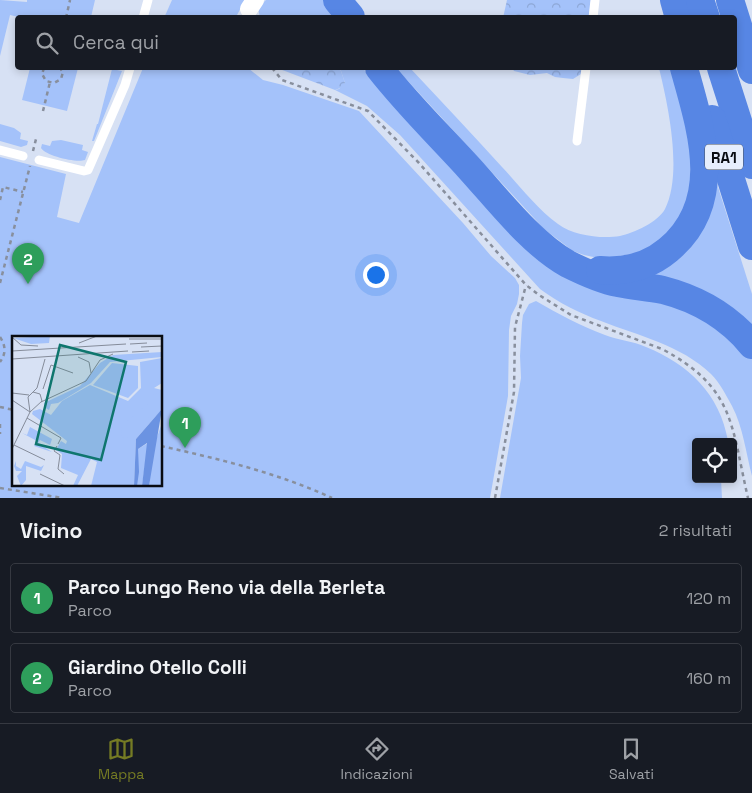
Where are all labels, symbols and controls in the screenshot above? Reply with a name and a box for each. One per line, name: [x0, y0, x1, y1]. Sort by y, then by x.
search box: [15, 15, 737, 70]
icon: search: [33, 29, 61, 57]
text: Cerca qui: [73, 30, 159, 55]
road number: RA1: [705, 144, 743, 170]
pin: 2: [12, 243, 44, 284]
your location: [363, 262, 389, 288]
inset map: [12, 336, 162, 486]
pin: 1: [169, 407, 201, 448]
map controls: [692, 438, 737, 483]
button: locate: [692, 438, 737, 483]
text: Vicino: [20, 517, 82, 544]
text: 2 risultati: [659, 520, 732, 541]
text: Parco Lungo Reno via della Berleta: [68, 575, 385, 600]
text: 1: [33, 588, 41, 609]
text: 120 m: [687, 588, 731, 609]
text: Parco: [68, 600, 112, 621]
text: Giardino Otello Colli: [68, 655, 247, 680]
text: 2: [32, 668, 42, 689]
text: 160 m: [686, 668, 731, 689]
text: Parco: [68, 680, 112, 701]
tab: Mappa: [98, 735, 144, 783]
tab: Indicazioni: [341, 735, 413, 783]
tab: Salvati: [609, 735, 654, 783]

